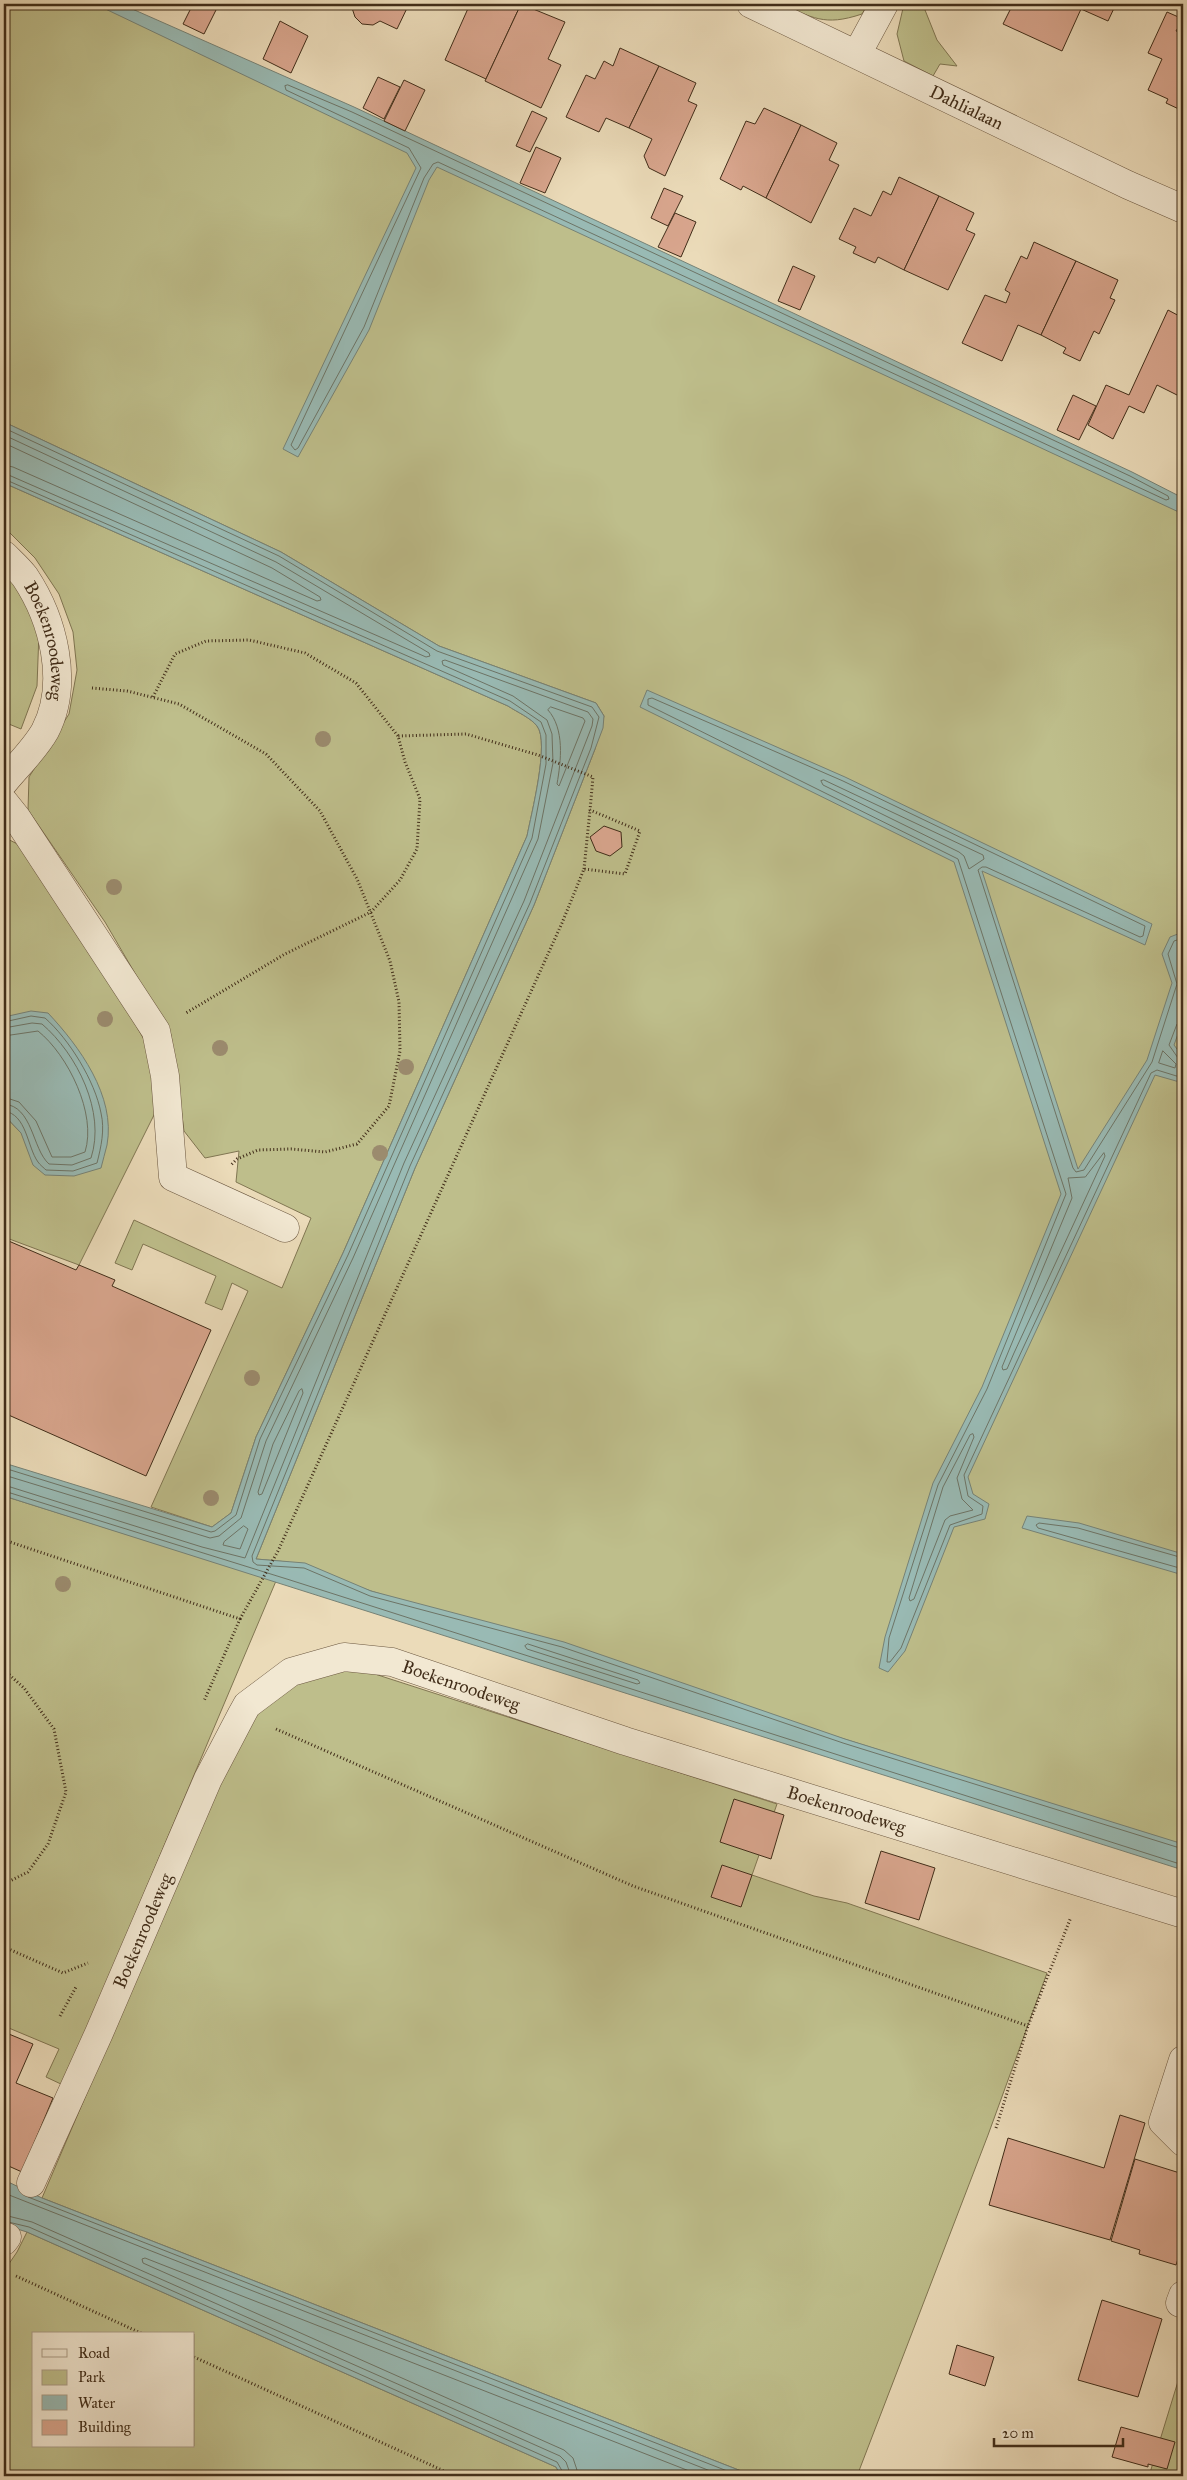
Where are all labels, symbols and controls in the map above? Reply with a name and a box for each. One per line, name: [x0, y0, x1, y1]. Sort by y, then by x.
street label: Dahlialaan: [926, 80, 1007, 135]
street label: Boekenroodeweg: [19, 577, 68, 703]
street label: Boekenroodeweg: [399, 1655, 524, 1717]
street label: Boekenroodeweg: [784, 1781, 909, 1840]
street label: Boekenroodeweg: [108, 1869, 178, 1992]
legend: [32, 2332, 195, 2448]
text: Road: [78, 2344, 110, 2362]
text: Park: [78, 2368, 105, 2386]
text: Water: [78, 2394, 115, 2412]
scale bar: [994, 2415, 1123, 2447]
text: Building: [78, 2418, 132, 2436]
text: 20 m: [1002, 2424, 1034, 2442]

